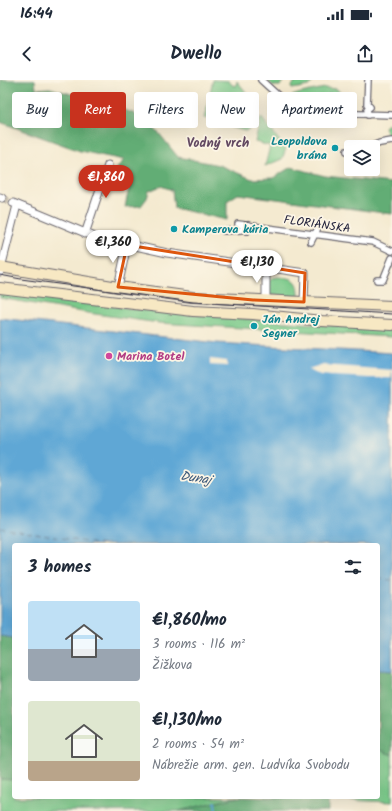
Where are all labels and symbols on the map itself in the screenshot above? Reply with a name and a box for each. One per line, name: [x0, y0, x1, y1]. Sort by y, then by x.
place label: Leopoldova brána: [271, 132, 327, 165]
district label: Vodný vrch: [187, 133, 249, 154]
marker: Leopoldova brána: [330, 143, 340, 153]
pin: €1,860: [73, 165, 139, 199]
street label: FLORIÁNSKA: [282, 210, 351, 239]
place label: Kamperova kúria: [182, 220, 268, 239]
marker: Kamperova kúria: [169, 224, 179, 234]
pin: €1,360: [80, 230, 146, 264]
pin: €1,130: [224, 250, 290, 284]
place label: Ján Andrej Segner: [262, 310, 320, 343]
marker: Ján Andrej Segner: [249, 321, 259, 331]
place label: Marina Botel: [117, 347, 185, 366]
marker: Marina Botel: [104, 351, 114, 361]
water label: Dunaj: [179, 466, 215, 491]

